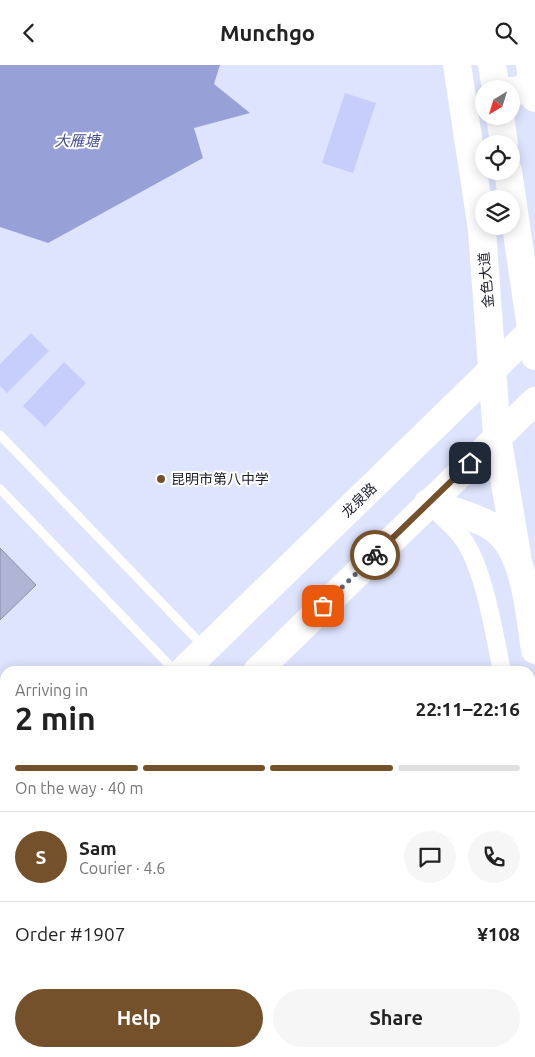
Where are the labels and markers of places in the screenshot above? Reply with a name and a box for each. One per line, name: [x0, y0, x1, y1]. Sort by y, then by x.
pin: [449, 442, 491, 484]
place label: 昆明市第八中学: [171, 471, 269, 487]
marker: 昆明市第八中学: [155, 473, 167, 485]
pin: [302, 585, 344, 627]

